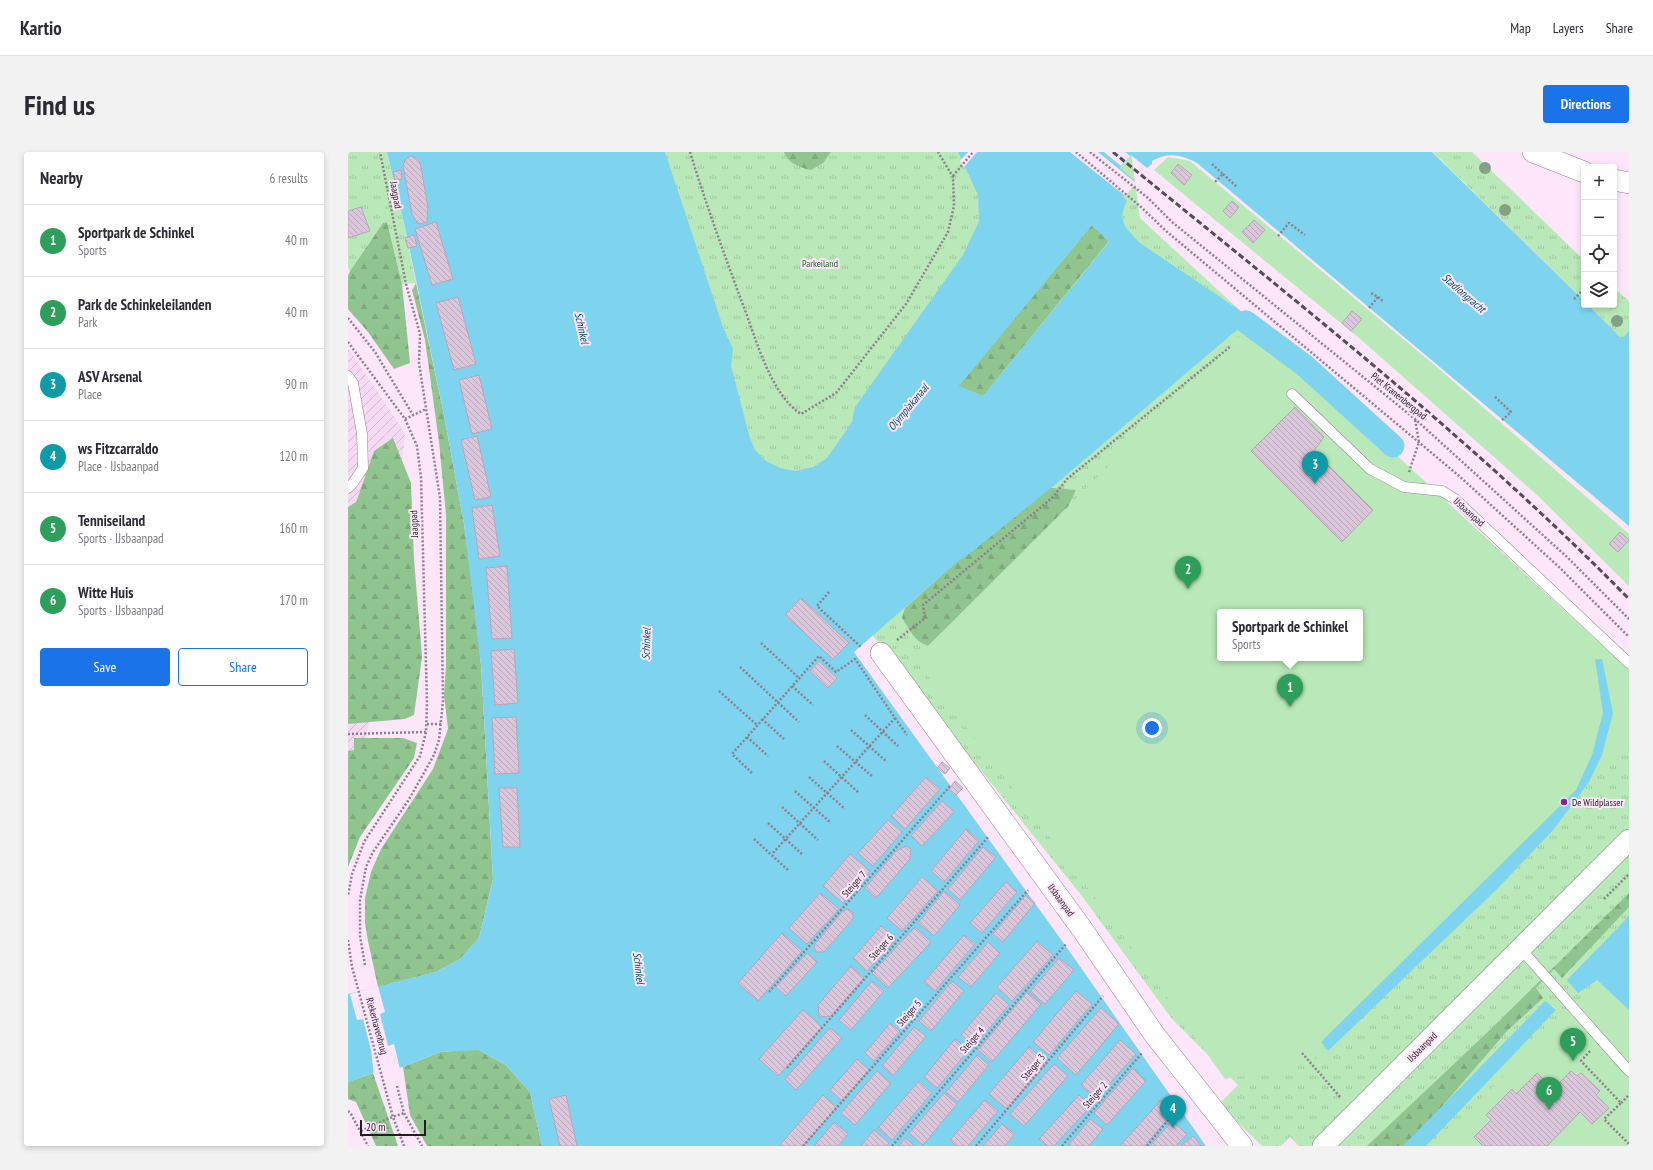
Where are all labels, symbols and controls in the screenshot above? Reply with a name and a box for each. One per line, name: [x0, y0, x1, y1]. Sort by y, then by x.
text: Kartio: [20, 16, 62, 40]
text: Map: [1510, 19, 1531, 37]
text: Layers: [1553, 19, 1584, 37]
text: Share: [1606, 19, 1633, 37]
button: Directions: [1543, 85, 1629, 123]
text: Find us: [24, 86, 95, 123]
map controls: [1581, 164, 1617, 308]
button: +: [1581, 164, 1617, 200]
text: Nearby: [40, 167, 83, 189]
text: 6 results: [269, 170, 308, 187]
street label: Jaagpad: [387, 179, 405, 210]
button: −: [1581, 200, 1617, 236]
text: Sportpark de Schinkel: [78, 223, 194, 242]
text: 1: [50, 232, 56, 249]
text: 40 m: [285, 232, 308, 249]
button: locate: [1581, 236, 1617, 272]
text: Sports: [78, 242, 107, 259]
park label: Parkeiland: [802, 257, 838, 270]
water label: Stadiongracht: [1439, 270, 1490, 317]
button: layers: [1581, 272, 1617, 308]
text: Park de Schinkeleilanden: [78, 295, 211, 314]
text: 2: [50, 304, 56, 321]
text: 40 m: [285, 304, 308, 321]
water label: Schinkel: [572, 311, 593, 347]
text: Park: [78, 314, 97, 331]
text: ASV Arsenal: [78, 367, 142, 386]
street label: Piet Kranenbergpad: [1368, 369, 1430, 423]
text: 3: [50, 376, 56, 393]
text: 90 m: [285, 376, 308, 393]
water label: Olympiakanaal: [885, 380, 932, 433]
text: Place: [78, 386, 102, 403]
text: ws Fitzcarraldo: [78, 439, 158, 458]
text: 4: [50, 448, 56, 465]
text: 120 m: [279, 448, 308, 465]
pin: 3: [1302, 451, 1328, 484]
text: Place · IJsbaanpad: [78, 458, 159, 475]
street label: IJsbaanpad: [1451, 495, 1487, 529]
street label: Jaagpad: [407, 510, 421, 539]
text: Tenniseiland: [78, 511, 145, 530]
text: 5: [50, 520, 56, 537]
text: 160 m: [279, 520, 308, 537]
text: Sports · IJsbaanpad: [78, 530, 164, 547]
pin: 2: [1175, 556, 1201, 589]
text: Witte Huis: [78, 583, 134, 602]
text: 6: [50, 592, 56, 609]
text: 170 m: [279, 592, 308, 609]
text: Sports · IJsbaanpad: [78, 602, 164, 619]
popup: [1217, 609, 1363, 661]
text: Sportpark de Schinkel: [1232, 617, 1348, 636]
water label: Schinkel: [638, 626, 654, 660]
text: Sports: [1232, 636, 1261, 653]
button: Save: [40, 648, 170, 686]
button: Share: [178, 648, 308, 686]
pin: 1: [1277, 674, 1303, 707]
your location: [1142, 718, 1162, 738]
place label: De Wildplasser: [1572, 796, 1623, 809]
marker: De Wildplasser: [1559, 797, 1569, 807]
street label: Steiger 7: [839, 868, 869, 900]
street label: IJsbaanpad: [1045, 881, 1077, 919]
street label: Steiger 6: [866, 931, 896, 963]
water label: Schinkel: [630, 951, 648, 986]
street label: Riekerhavenbrug: [363, 996, 391, 1056]
street label: Steiger 5: [894, 997, 924, 1029]
street label: Steiger 4: [957, 1024, 987, 1056]
pin: 5: [1560, 1028, 1586, 1061]
street label: IJsbaanpad: [1404, 1029, 1440, 1065]
street label: Steiger 3: [1018, 1051, 1048, 1083]
pin: 6: [1536, 1077, 1562, 1110]
street label: Steiger 2: [1080, 1079, 1110, 1111]
pin: 4: [1160, 1095, 1186, 1128]
scale bar: [360, 1118, 426, 1137]
text: 20 m: [366, 1120, 385, 1134]

